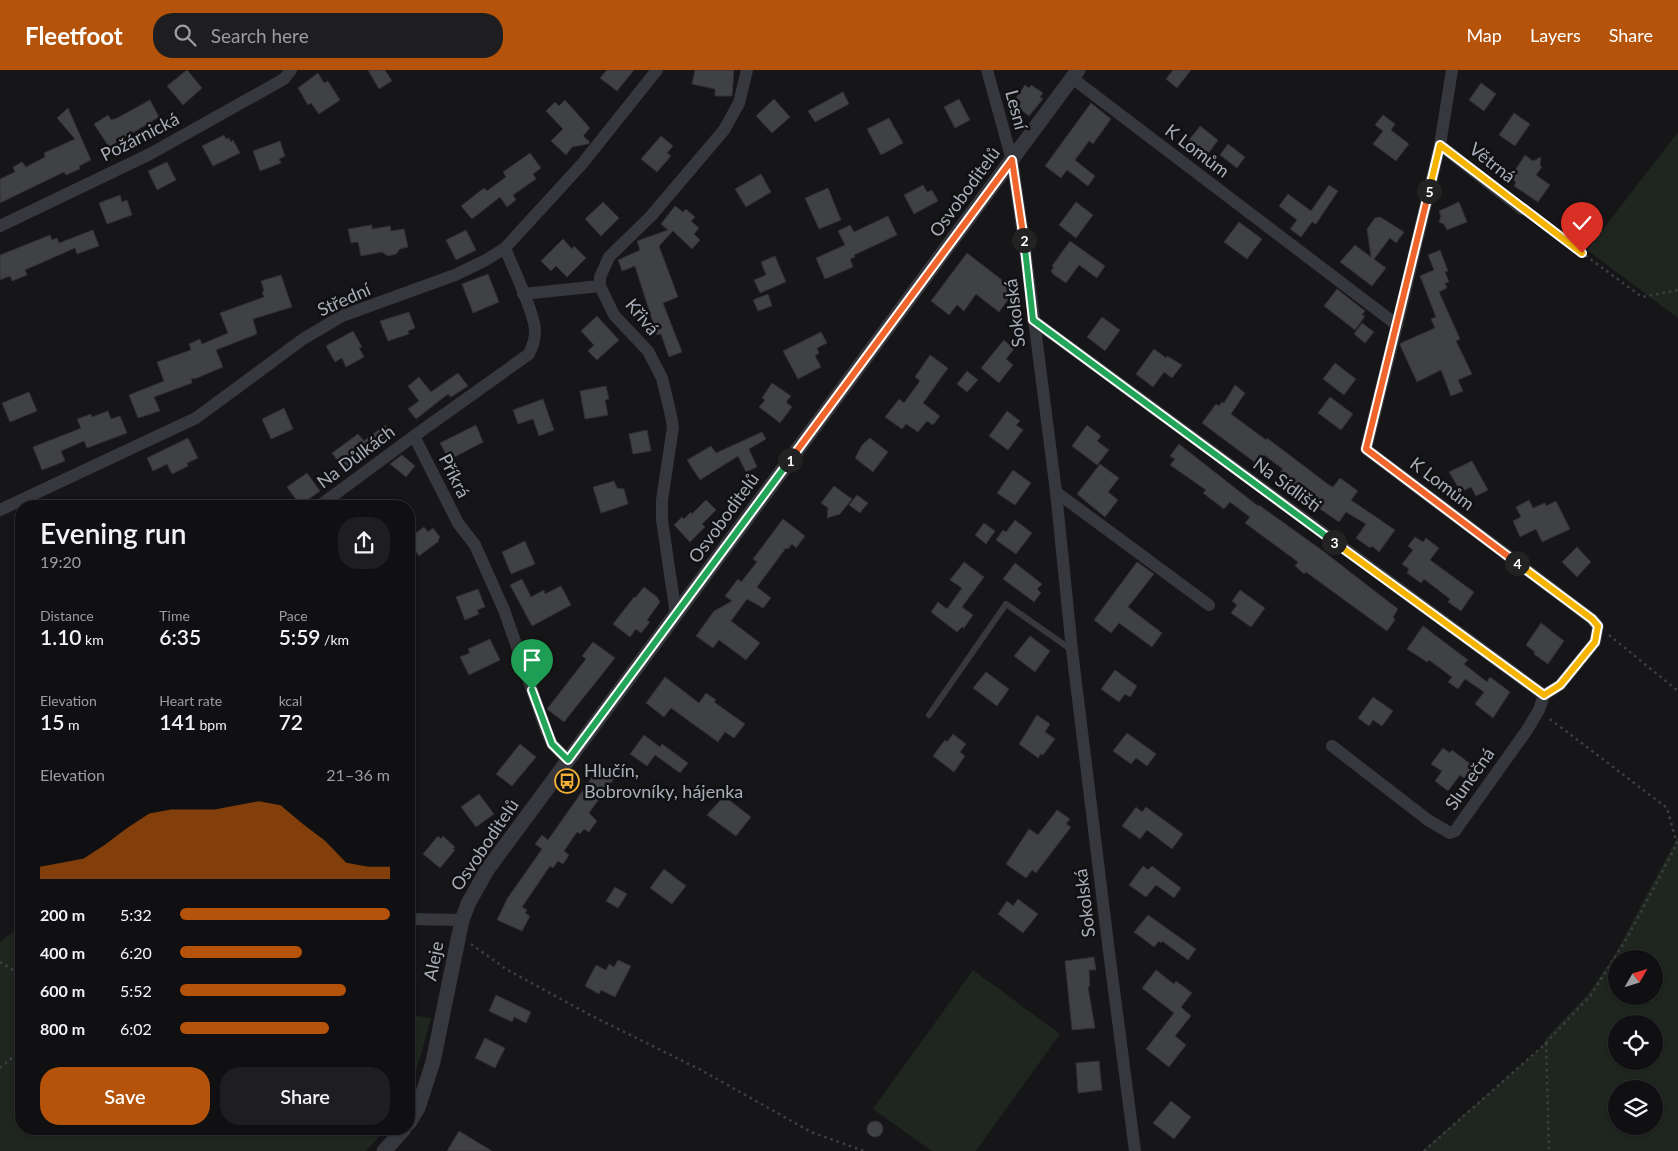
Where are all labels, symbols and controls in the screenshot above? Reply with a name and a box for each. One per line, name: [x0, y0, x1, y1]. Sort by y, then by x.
search box: [153, 13, 503, 58]
text: Fleetfoot: [25, 21, 123, 50]
icon: search: [171, 21, 199, 49]
text: Search here: [211, 24, 309, 47]
text: Map: [1466, 24, 1502, 46]
text: Layers: [1530, 24, 1581, 46]
text: Share: [1609, 24, 1653, 46]
street label: Lesní: [1001, 87, 1033, 133]
street label: Požárnická: [97, 107, 182, 165]
street label: K Lomům: [1161, 119, 1234, 182]
street label: Větrná: [1465, 137, 1520, 187]
street label: Osvoboditelů: [924, 142, 1004, 241]
pin: 5: [1416, 178, 1442, 204]
text: 5: [1425, 183, 1434, 200]
pin: [1561, 202, 1603, 253]
icon: check: [1568, 209, 1596, 237]
pin: 2: [1012, 228, 1036, 252]
text: 2: [1020, 232, 1029, 249]
street label: Střední: [314, 277, 374, 321]
street label: Sokolská: [999, 278, 1029, 349]
street label: Křivá: [621, 294, 664, 339]
street label: Na Důlkách: [312, 420, 399, 493]
pin: 1: [778, 448, 802, 472]
street label: Příkrá: [435, 450, 475, 501]
text: 1: [786, 452, 795, 469]
street label: Na Sídlišti: [1249, 452, 1326, 516]
street label: K Lomům: [1406, 452, 1479, 515]
street label: Osvoboditelů: [683, 468, 763, 567]
text: Evening run: [40, 516, 186, 550]
button: share: [338, 517, 390, 569]
pin: 3: [1322, 530, 1346, 554]
text: 3: [1330, 534, 1339, 551]
pin: 4: [1504, 550, 1530, 576]
text: 19:20: [40, 552, 81, 571]
text: 4: [1513, 555, 1522, 572]
text: Distance: [40, 607, 94, 624]
text: Time: [159, 607, 190, 624]
text: Pace: [279, 607, 308, 624]
text: 1.10: [40, 624, 82, 649]
text: 6:35: [159, 624, 201, 649]
text: 5:59: [279, 624, 321, 649]
text: km: [82, 631, 104, 648]
text: /km: [321, 631, 349, 648]
pin: [511, 639, 553, 690]
icon: arrive: [518, 646, 546, 674]
text: Elevation: [40, 692, 97, 709]
text: Heart rate: [159, 692, 222, 709]
text: kcal: [279, 692, 302, 709]
text: 15: [40, 709, 64, 734]
text: 141: [159, 709, 196, 734]
text: 72: [279, 709, 303, 734]
text: m: [64, 716, 79, 733]
text: bpm: [196, 716, 227, 733]
street label: Slunečná: [1440, 743, 1499, 814]
place label: Hlučín, Bobrovníky, hájenka: [584, 759, 743, 802]
text: Elevation: [40, 765, 105, 784]
text: 21–36 m: [326, 765, 390, 784]
bus stop icon: Hlučín, Bobrovníky, hájenka: [554, 768, 580, 794]
street label: Osvoboditelů: [445, 794, 523, 895]
street label: Sokolská: [1069, 868, 1099, 939]
text: 200 m: [40, 905, 85, 924]
text: 5:32: [120, 905, 152, 924]
street label: Aleje: [418, 939, 448, 982]
text: 400 m: [40, 943, 85, 962]
text: 6:20: [120, 943, 152, 962]
north arrow: [1608, 950, 1662, 1005]
map controls: [1608, 950, 1663, 1135]
text: 600 m: [40, 981, 85, 1000]
text: 5:52: [120, 981, 152, 1000]
button: locate: [1608, 1015, 1663, 1070]
text: 800 m: [40, 1019, 85, 1038]
text: 6:02: [120, 1019, 152, 1038]
button: Save: [40, 1067, 210, 1125]
button: Share: [220, 1067, 390, 1125]
button: layers: [1608, 1080, 1663, 1135]

